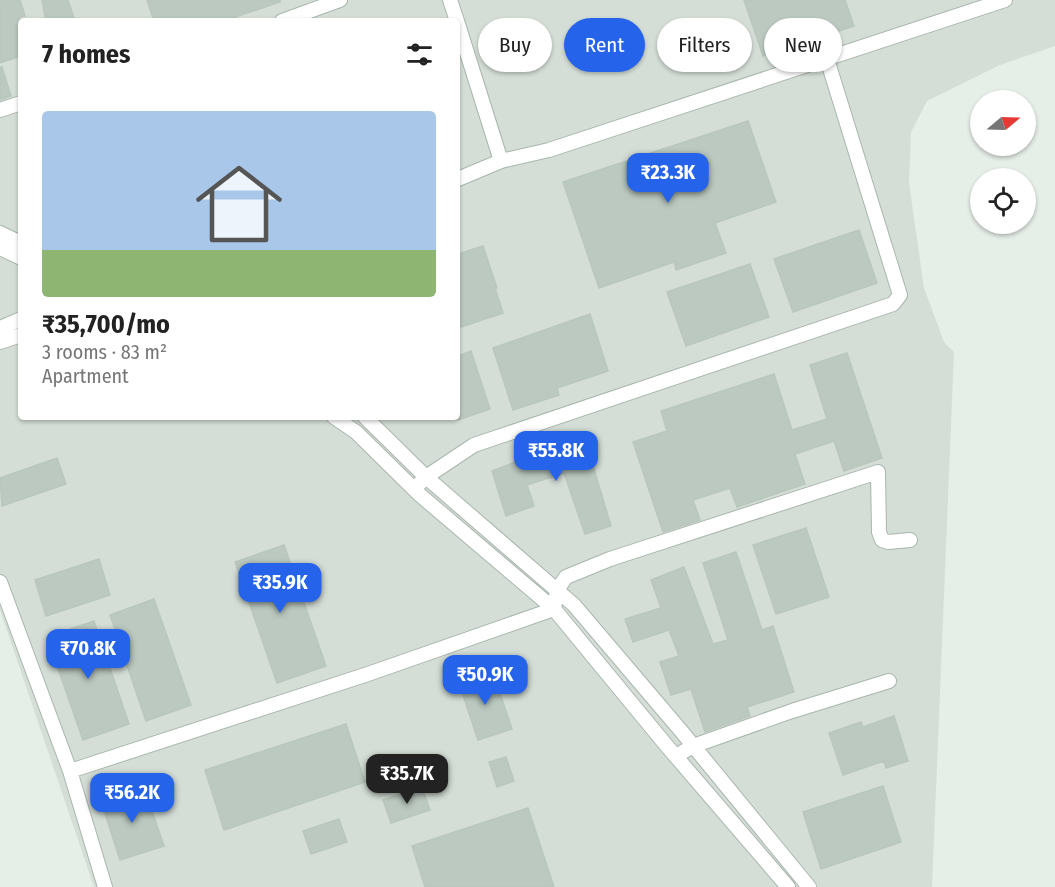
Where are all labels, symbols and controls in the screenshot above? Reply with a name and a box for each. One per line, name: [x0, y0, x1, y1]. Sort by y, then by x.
chip: Buy: [478, 18, 552, 72]
chip: Rent: [564, 18, 645, 72]
chip: Filters: [657, 18, 752, 72]
chip: New: [764, 18, 842, 72]
icon: filters: [403, 38, 436, 71]
text: 7 homes: [42, 39, 130, 70]
north arrow: [970, 90, 1036, 156]
map controls: [970, 90, 1036, 234]
icon: home: [185, 150, 293, 258]
pin: ₹23.3K: [619, 153, 717, 204]
text: ₹23.3K: [641, 160, 695, 184]
button: locate: [970, 168, 1036, 234]
text: ₹35,700/mo: [42, 309, 170, 340]
text: 3 rooms · 83 m²: [42, 340, 167, 364]
text: Apartment: [42, 364, 129, 388]
pin: ₹55.8K: [507, 431, 605, 482]
text: ₹55.8K: [528, 438, 584, 462]
pin: ₹35.9K: [231, 563, 329, 614]
text: ₹35.9K: [252, 570, 308, 594]
pin: ₹70.8K: [39, 629, 137, 680]
text: ₹70.8K: [60, 636, 116, 660]
pin: ₹50.9K: [436, 655, 534, 706]
text: ₹50.9K: [457, 662, 513, 686]
pin: ₹35.7K: [358, 754, 456, 805]
text: ₹35.7K: [380, 761, 434, 785]
pin: ₹56.2K: [83, 773, 181, 824]
text: ₹56.2K: [104, 780, 160, 804]

